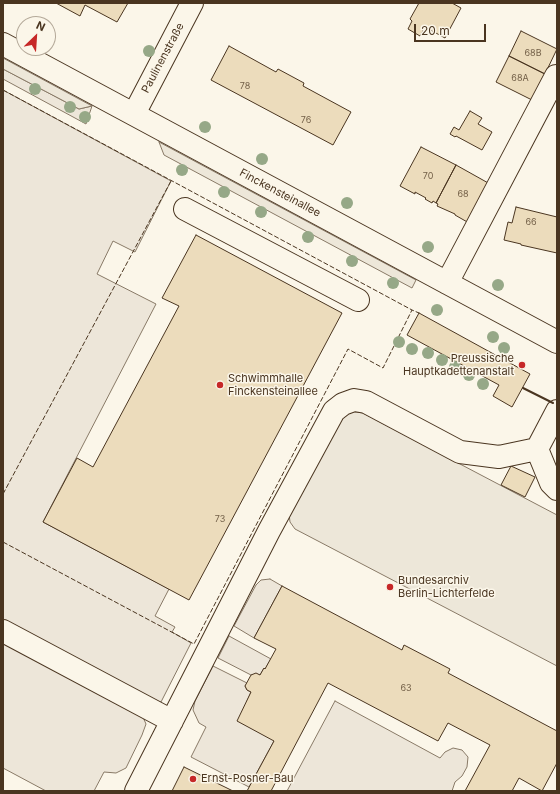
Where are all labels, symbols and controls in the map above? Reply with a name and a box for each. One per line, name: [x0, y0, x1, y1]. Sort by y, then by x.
north arrow: [16, 16, 56, 56]
scale bar: [416, 16, 488, 42]
text: N: [34, 18, 47, 34]
street label: Paulinenstraße: [139, 21, 187, 95]
text: 20 m: [421, 23, 450, 38]
house number: 68B: [524, 48, 542, 58]
house number: 68A: [511, 73, 529, 83]
house number: 78: [240, 81, 250, 91]
house number: 76: [301, 115, 311, 125]
street label: Finckensteinallee: [237, 166, 323, 220]
house number: 70: [423, 171, 433, 181]
house number: 68: [457, 189, 469, 199]
house number: 66: [525, 217, 537, 227]
place label: Preussische Hauptkadettenanstalt: [403, 352, 514, 378]
marker: Preussische Hauptkadettenanstalt: [517, 360, 527, 370]
place label: Schwimmhalle Finckensteinallee: [228, 372, 318, 398]
marker: Schwimmhalle Finckensteinallee: [215, 380, 225, 390]
house number: 73: [215, 514, 225, 524]
place label: Bundesarchiv Berlin-Lichterfelde: [398, 574, 495, 600]
marker: Bundesarchiv Berlin-Lichterfelde: [385, 582, 395, 592]
house number: 63: [400, 683, 412, 693]
place label: Ernst-Posner-Bau: [201, 772, 294, 786]
marker: Ernst-Posner-Bau: [188, 774, 198, 784]

